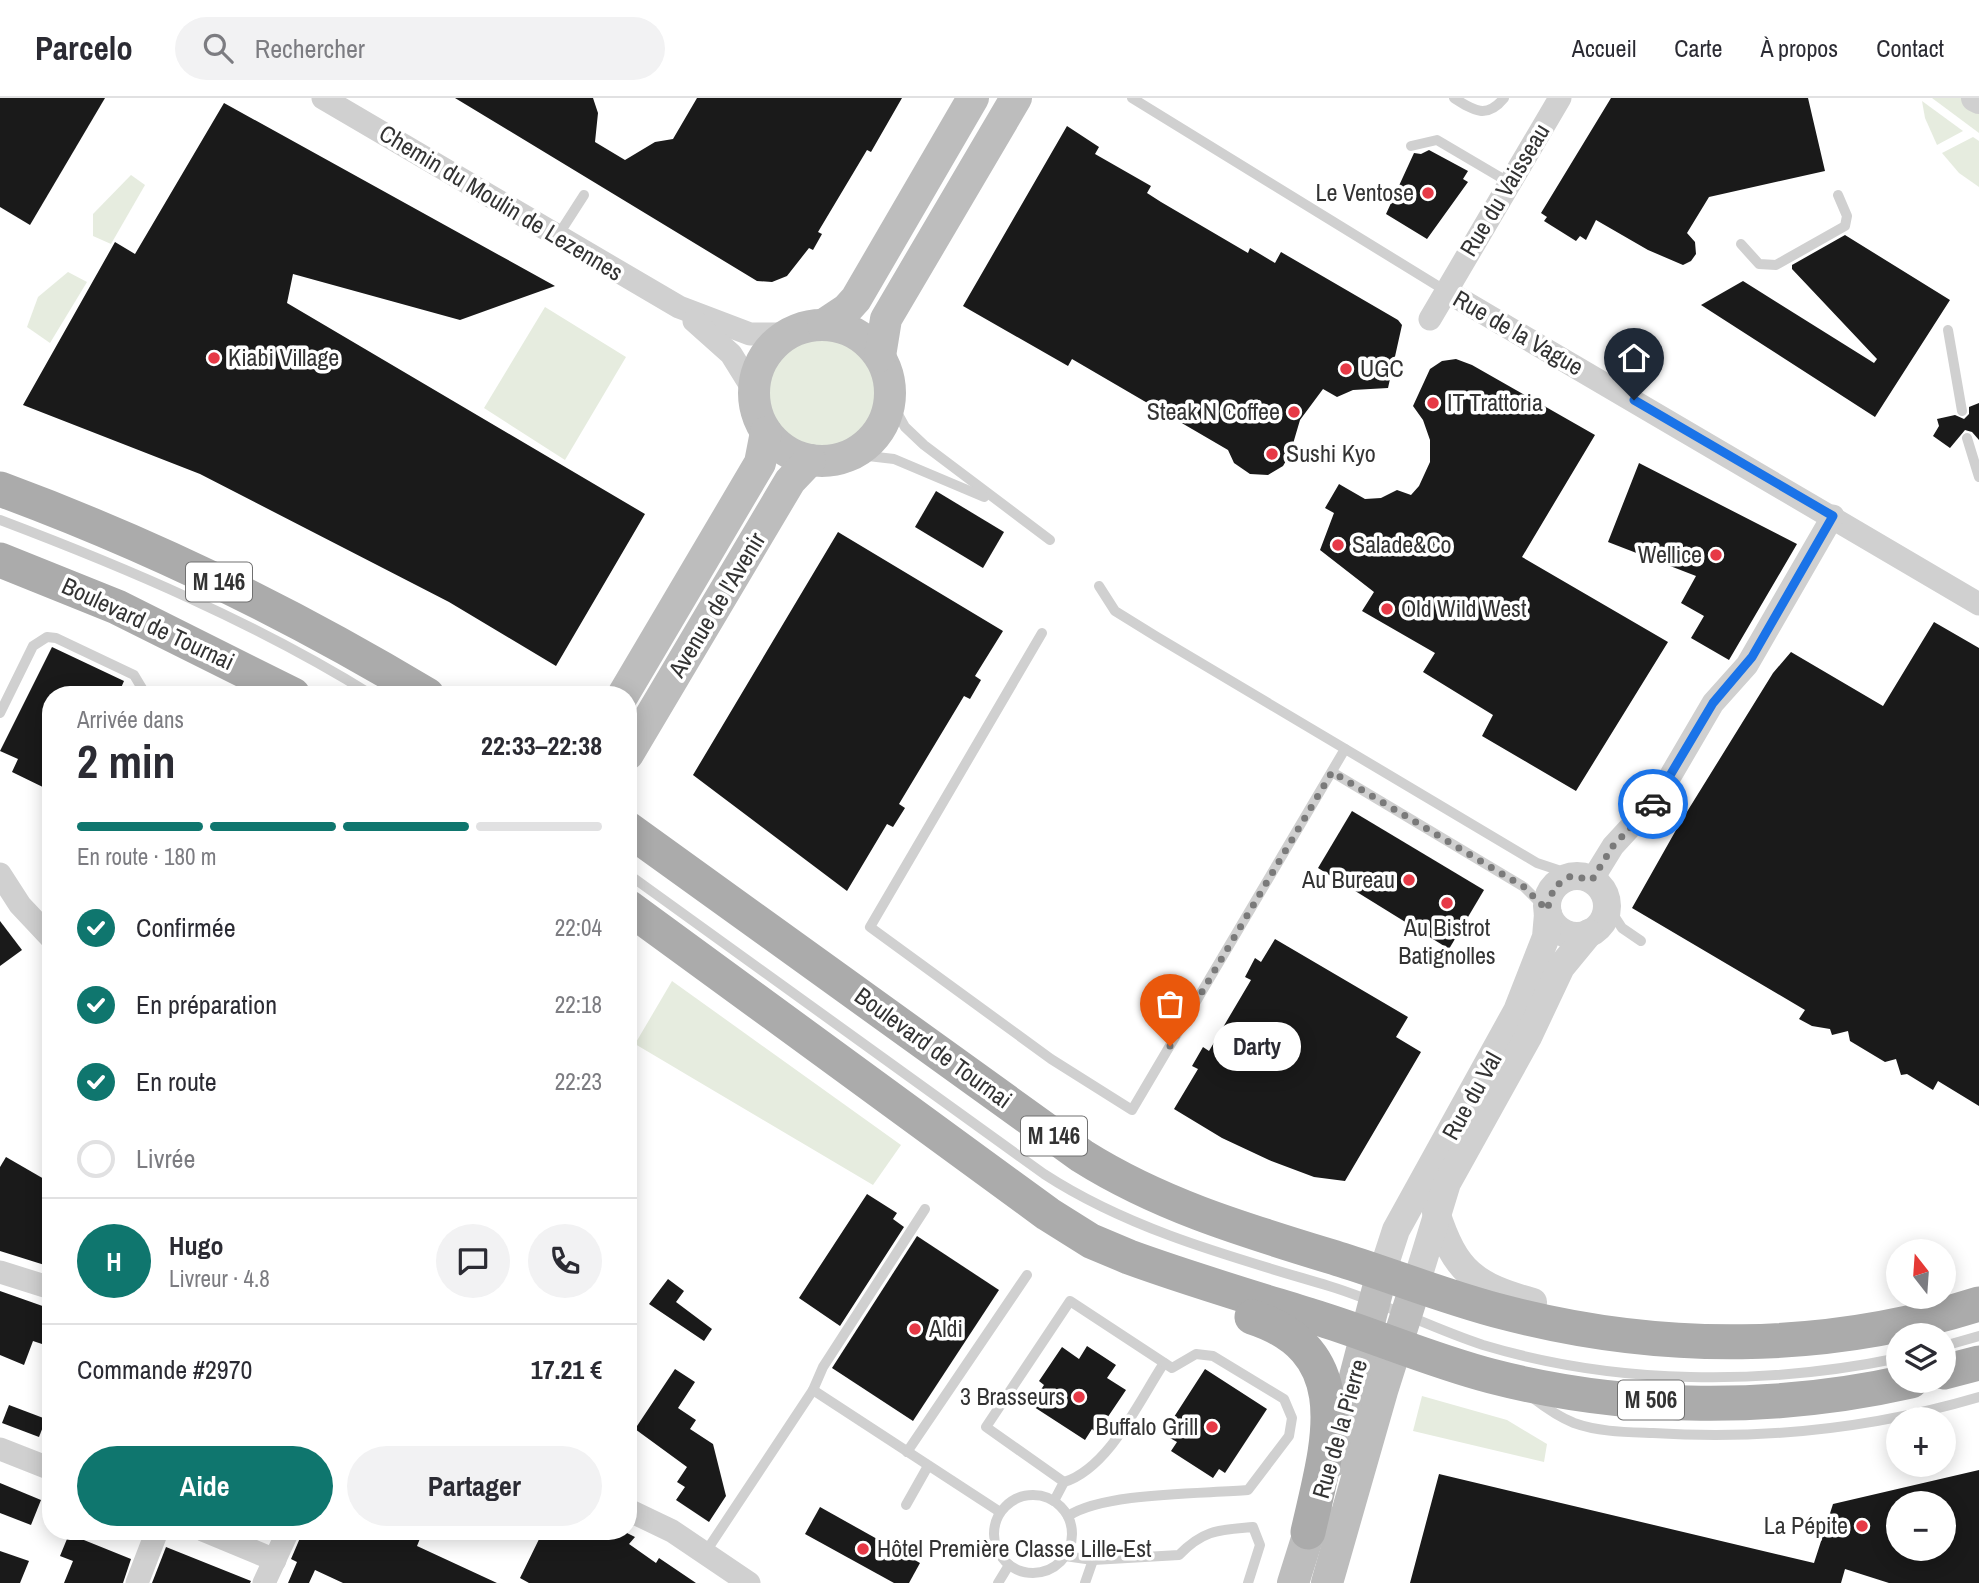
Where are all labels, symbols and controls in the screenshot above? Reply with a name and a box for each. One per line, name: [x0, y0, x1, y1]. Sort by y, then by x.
search box: [175, 17, 665, 80]
text: Parcelo: [35, 26, 133, 70]
icon: search: [199, 29, 237, 67]
text: Rechercher: [255, 31, 365, 66]
text: Accueil: [1572, 32, 1636, 64]
text: Carte: [1674, 32, 1722, 64]
text: À propos: [1760, 32, 1838, 64]
text: Contact: [1876, 32, 1944, 64]
street label: Chemin du Moulin de Lezennes: [374, 117, 629, 288]
street label: Rue du Vaisseau: [1452, 117, 1556, 262]
place label: Le Ventose: [1316, 176, 1414, 208]
marker: Le Ventose: [1420, 185, 1436, 201]
street label: Rue de la Vague: [1448, 282, 1589, 382]
pin: [1604, 328, 1664, 400]
icon: home: [1615, 339, 1653, 377]
place label: Kiabi Village: [228, 341, 339, 373]
marker: Kiabi Village: [206, 350, 222, 366]
place label: UGC: [1360, 352, 1404, 384]
marker: UGC: [1338, 361, 1354, 377]
place label: IT Trattoria: [1447, 386, 1543, 418]
place label: Steak N Coffee: [1147, 395, 1280, 427]
marker: IT Trattoria: [1425, 395, 1441, 411]
marker: Steak N Coffee: [1286, 404, 1302, 420]
place label: Sushi Kyo: [1286, 437, 1376, 469]
marker: Sushi Kyo: [1264, 446, 1280, 462]
street label: Avenue de l'Avenir: [660, 526, 772, 684]
place label: Salade&Co: [1352, 528, 1452, 560]
marker: Salade&Co: [1330, 537, 1346, 553]
place label: Wellice: [1638, 538, 1702, 570]
marker: Wellice: [1708, 547, 1724, 563]
road number: M 146: [186, 562, 252, 602]
street label: Boulevard de Tournai: [57, 569, 240, 677]
place label: Old Wild West: [1401, 592, 1527, 624]
marker: Old Wild West: [1379, 601, 1395, 617]
text: Arrivée dans: [77, 704, 184, 735]
text: 22:33–22:38: [481, 728, 602, 763]
text: 2 min: [77, 730, 176, 792]
courier: [1618, 769, 1688, 839]
icon: car: [1634, 785, 1672, 823]
text: En route · 180 m: [77, 841, 216, 872]
place label: Au Bureau: [1301, 863, 1395, 895]
marker: Au Bureau: [1401, 872, 1417, 888]
marker: Au Bistrot Batignolles: [1439, 895, 1455, 911]
icon: check: [77, 909, 115, 947]
text: Confirmée: [136, 910, 236, 945]
place label: Au Bistrot Batignolles: [1398, 911, 1496, 971]
text: 22:04: [555, 912, 602, 943]
pin: [1140, 974, 1200, 1046]
street label: Boulevard de Tournai: [849, 979, 1019, 1115]
icon: bag: [1151, 985, 1189, 1023]
icon: check: [77, 986, 115, 1024]
text: En préparation: [136, 987, 277, 1022]
text: 22:18: [555, 989, 602, 1020]
callout: Darty: [1212, 1021, 1300, 1070]
text: Darty: [1233, 1031, 1281, 1062]
street label: Rue du Val: [1434, 1046, 1508, 1145]
icon: check: [77, 1063, 115, 1101]
text: En route: [136, 1064, 217, 1099]
text: 22:23: [555, 1066, 602, 1097]
road number: M 146: [1021, 1116, 1087, 1156]
text: Livrée: [136, 1141, 195, 1176]
button: chat: [436, 1224, 510, 1298]
button: phone: [528, 1224, 602, 1298]
text: Hugo: [169, 1228, 223, 1263]
north arrow: [1886, 1239, 1956, 1309]
map controls: [1886, 1239, 1956, 1561]
text: H: [106, 1244, 122, 1279]
text: Livreur · 4.8: [169, 1263, 270, 1294]
place label: Aldi: [928, 1312, 963, 1344]
marker: Aldi: [907, 1321, 923, 1337]
button: layers: [1886, 1323, 1956, 1393]
text: Commande #2970: [77, 1352, 252, 1387]
text: 17.21 €: [531, 1352, 602, 1387]
street label: Rue de la Pierre: [1304, 1355, 1374, 1502]
place label: 3 Brasseurs: [960, 1380, 1065, 1412]
road number: M 506: [1618, 1380, 1684, 1420]
marker: 3 Brasseurs: [1071, 1389, 1087, 1405]
button: +: [1886, 1407, 1956, 1477]
place label: Buffalo Grill: [1096, 1410, 1198, 1442]
marker: Buffalo Grill: [1204, 1419, 1220, 1435]
button: Aide: [77, 1446, 333, 1526]
button: Partager: [347, 1446, 602, 1526]
button: −: [1886, 1491, 1956, 1561]
place label: La Pépite: [1764, 1509, 1848, 1541]
marker: La Pépite: [1854, 1518, 1870, 1534]
place label: Hôtel Première Classe Lille-Est: [877, 1532, 1152, 1564]
marker: Hôtel Première Classe Lille-Est: [855, 1541, 871, 1557]

